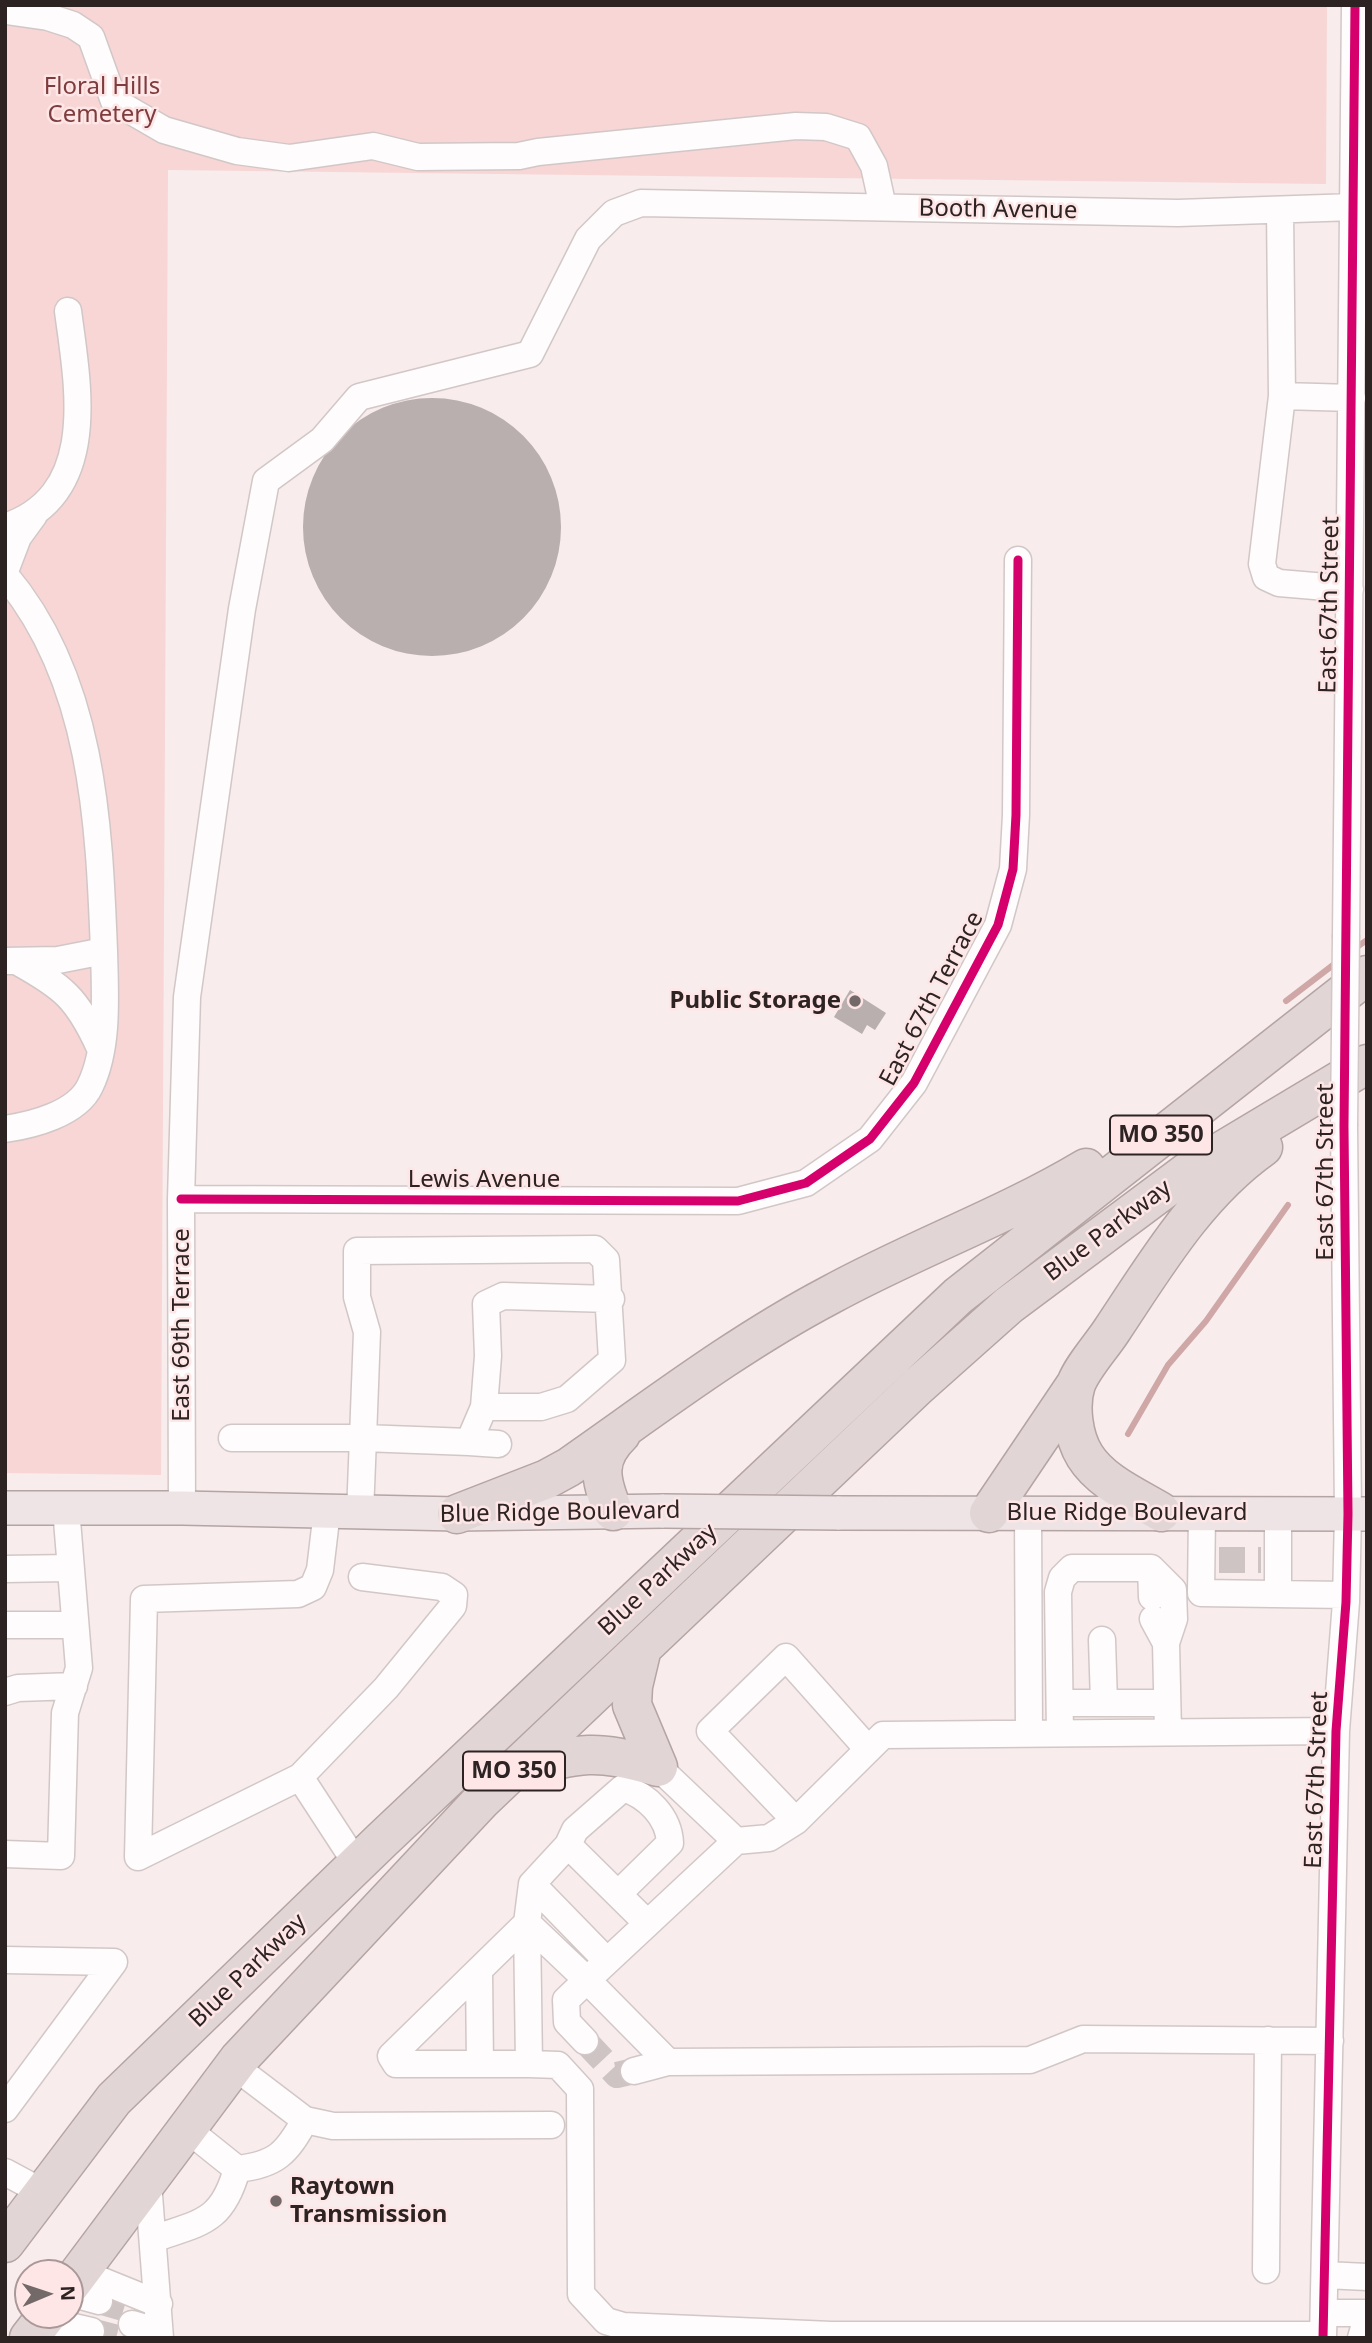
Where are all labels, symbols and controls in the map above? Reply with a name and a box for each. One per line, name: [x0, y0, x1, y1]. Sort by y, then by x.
park label: Floral Hills Cemetery: [44, 73, 160, 129]
street label: Booth Avenue: [918, 194, 1078, 226]
street label: East 67th Street: [1314, 516, 1346, 694]
street label: East 67th Terrace: [874, 907, 990, 1091]
place label: Public Storage: [670, 987, 841, 1015]
marker: Public Storage: [847, 993, 863, 1009]
street label: East 67th Street: [1312, 1083, 1340, 1261]
road number: MO 350: [1110, 1116, 1212, 1154]
street label: Lewis Avenue: [408, 1166, 560, 1194]
street label: Blue Parkway: [1039, 1174, 1177, 1288]
street label: East 69th Terrace: [168, 1228, 196, 1422]
street label: Blue Ridge Boulevard: [439, 1497, 681, 1529]
street label: Blue Ridge Boulevard: [1007, 1499, 1247, 1527]
street label: Blue Parkway: [593, 1518, 723, 1642]
street label: East 67th Street: [1300, 1691, 1334, 1869]
road number: MO 350: [463, 1752, 565, 1790]
street label: Blue Parkway: [183, 1908, 313, 2034]
place label: Raytown Transmission: [290, 2173, 447, 2229]
marker: Raytown Transmission: [268, 2193, 284, 2209]
north arrow: [14, 2259, 84, 2329]
text: N: [55, 2285, 81, 2302]

